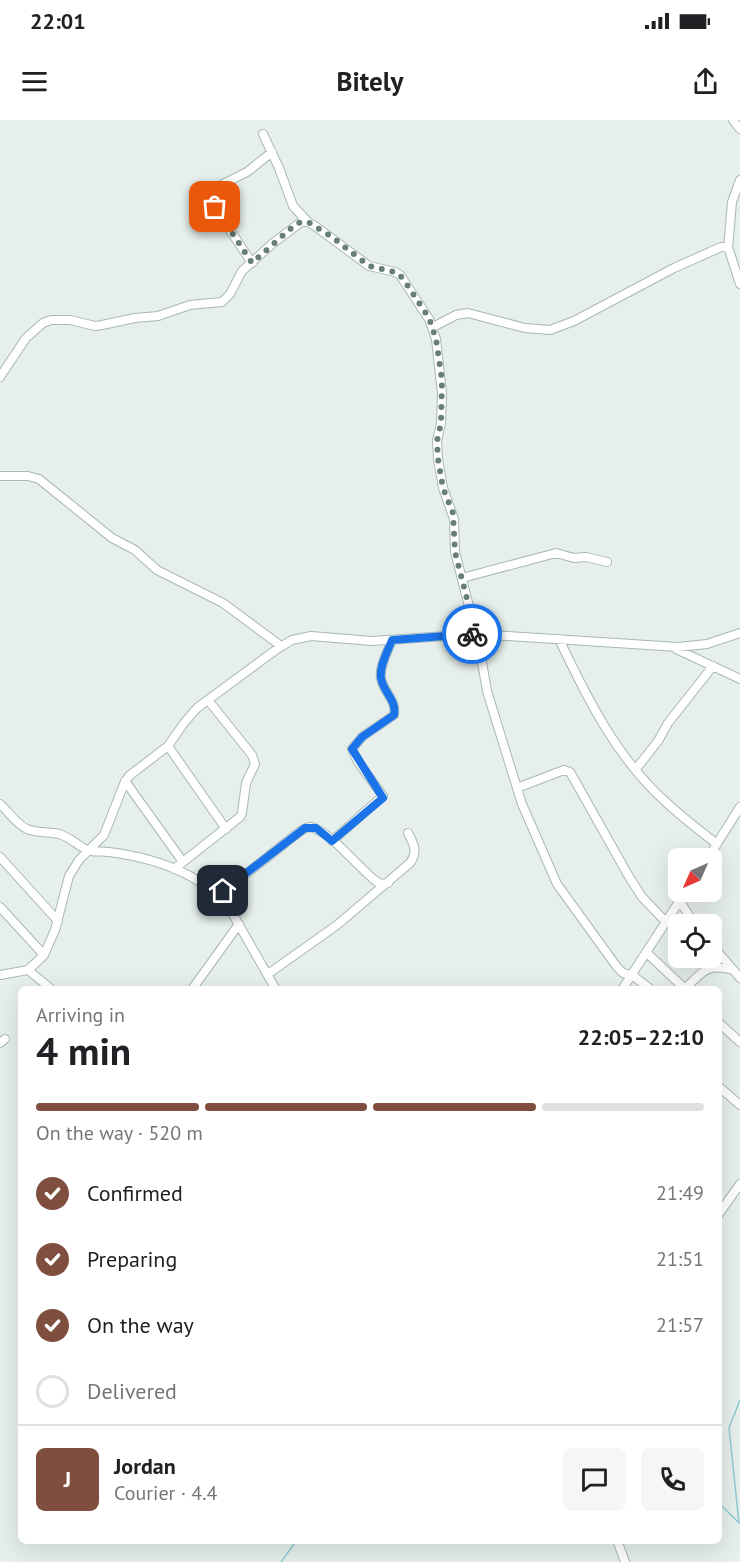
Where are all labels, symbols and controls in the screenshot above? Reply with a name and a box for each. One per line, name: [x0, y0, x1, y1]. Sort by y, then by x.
text: 22:01: [30, 7, 86, 35]
text: Bitely: [336, 64, 404, 98]
icon: menu: [18, 65, 51, 98]
icon: share: [689, 65, 722, 98]
pin: [189, 181, 240, 232]
icon: bag: [198, 190, 231, 223]
courier: [442, 604, 502, 664]
icon: bike: [456, 618, 489, 651]
north arrow: [668, 848, 722, 902]
map controls: [668, 848, 722, 968]
pin: [197, 865, 248, 916]
icon: home: [206, 874, 239, 907]
button: locate: [668, 914, 722, 968]
text: Arriving in: [36, 1002, 125, 1028]
text: 22:05–22:10: [578, 1023, 704, 1051]
text: 4 min: [36, 1025, 131, 1076]
text: On the way · 520 m: [36, 1120, 203, 1146]
icon: check: [36, 1177, 69, 1210]
text: Confirmed: [87, 1179, 183, 1207]
text: 21:49: [656, 1180, 704, 1206]
icon: check: [36, 1243, 69, 1276]
text: Preparing: [87, 1245, 177, 1273]
text: 21:51: [656, 1246, 704, 1272]
icon: check: [36, 1309, 69, 1342]
text: On the way: [87, 1311, 194, 1339]
text: 21:57: [656, 1312, 704, 1338]
text: Delivered: [87, 1377, 177, 1405]
button: chat: [563, 1448, 626, 1511]
button: phone: [641, 1448, 704, 1511]
text: Jordan: [114, 1452, 176, 1480]
text: J: [64, 1465, 71, 1493]
text: Courier · 4.4: [114, 1480, 217, 1506]

